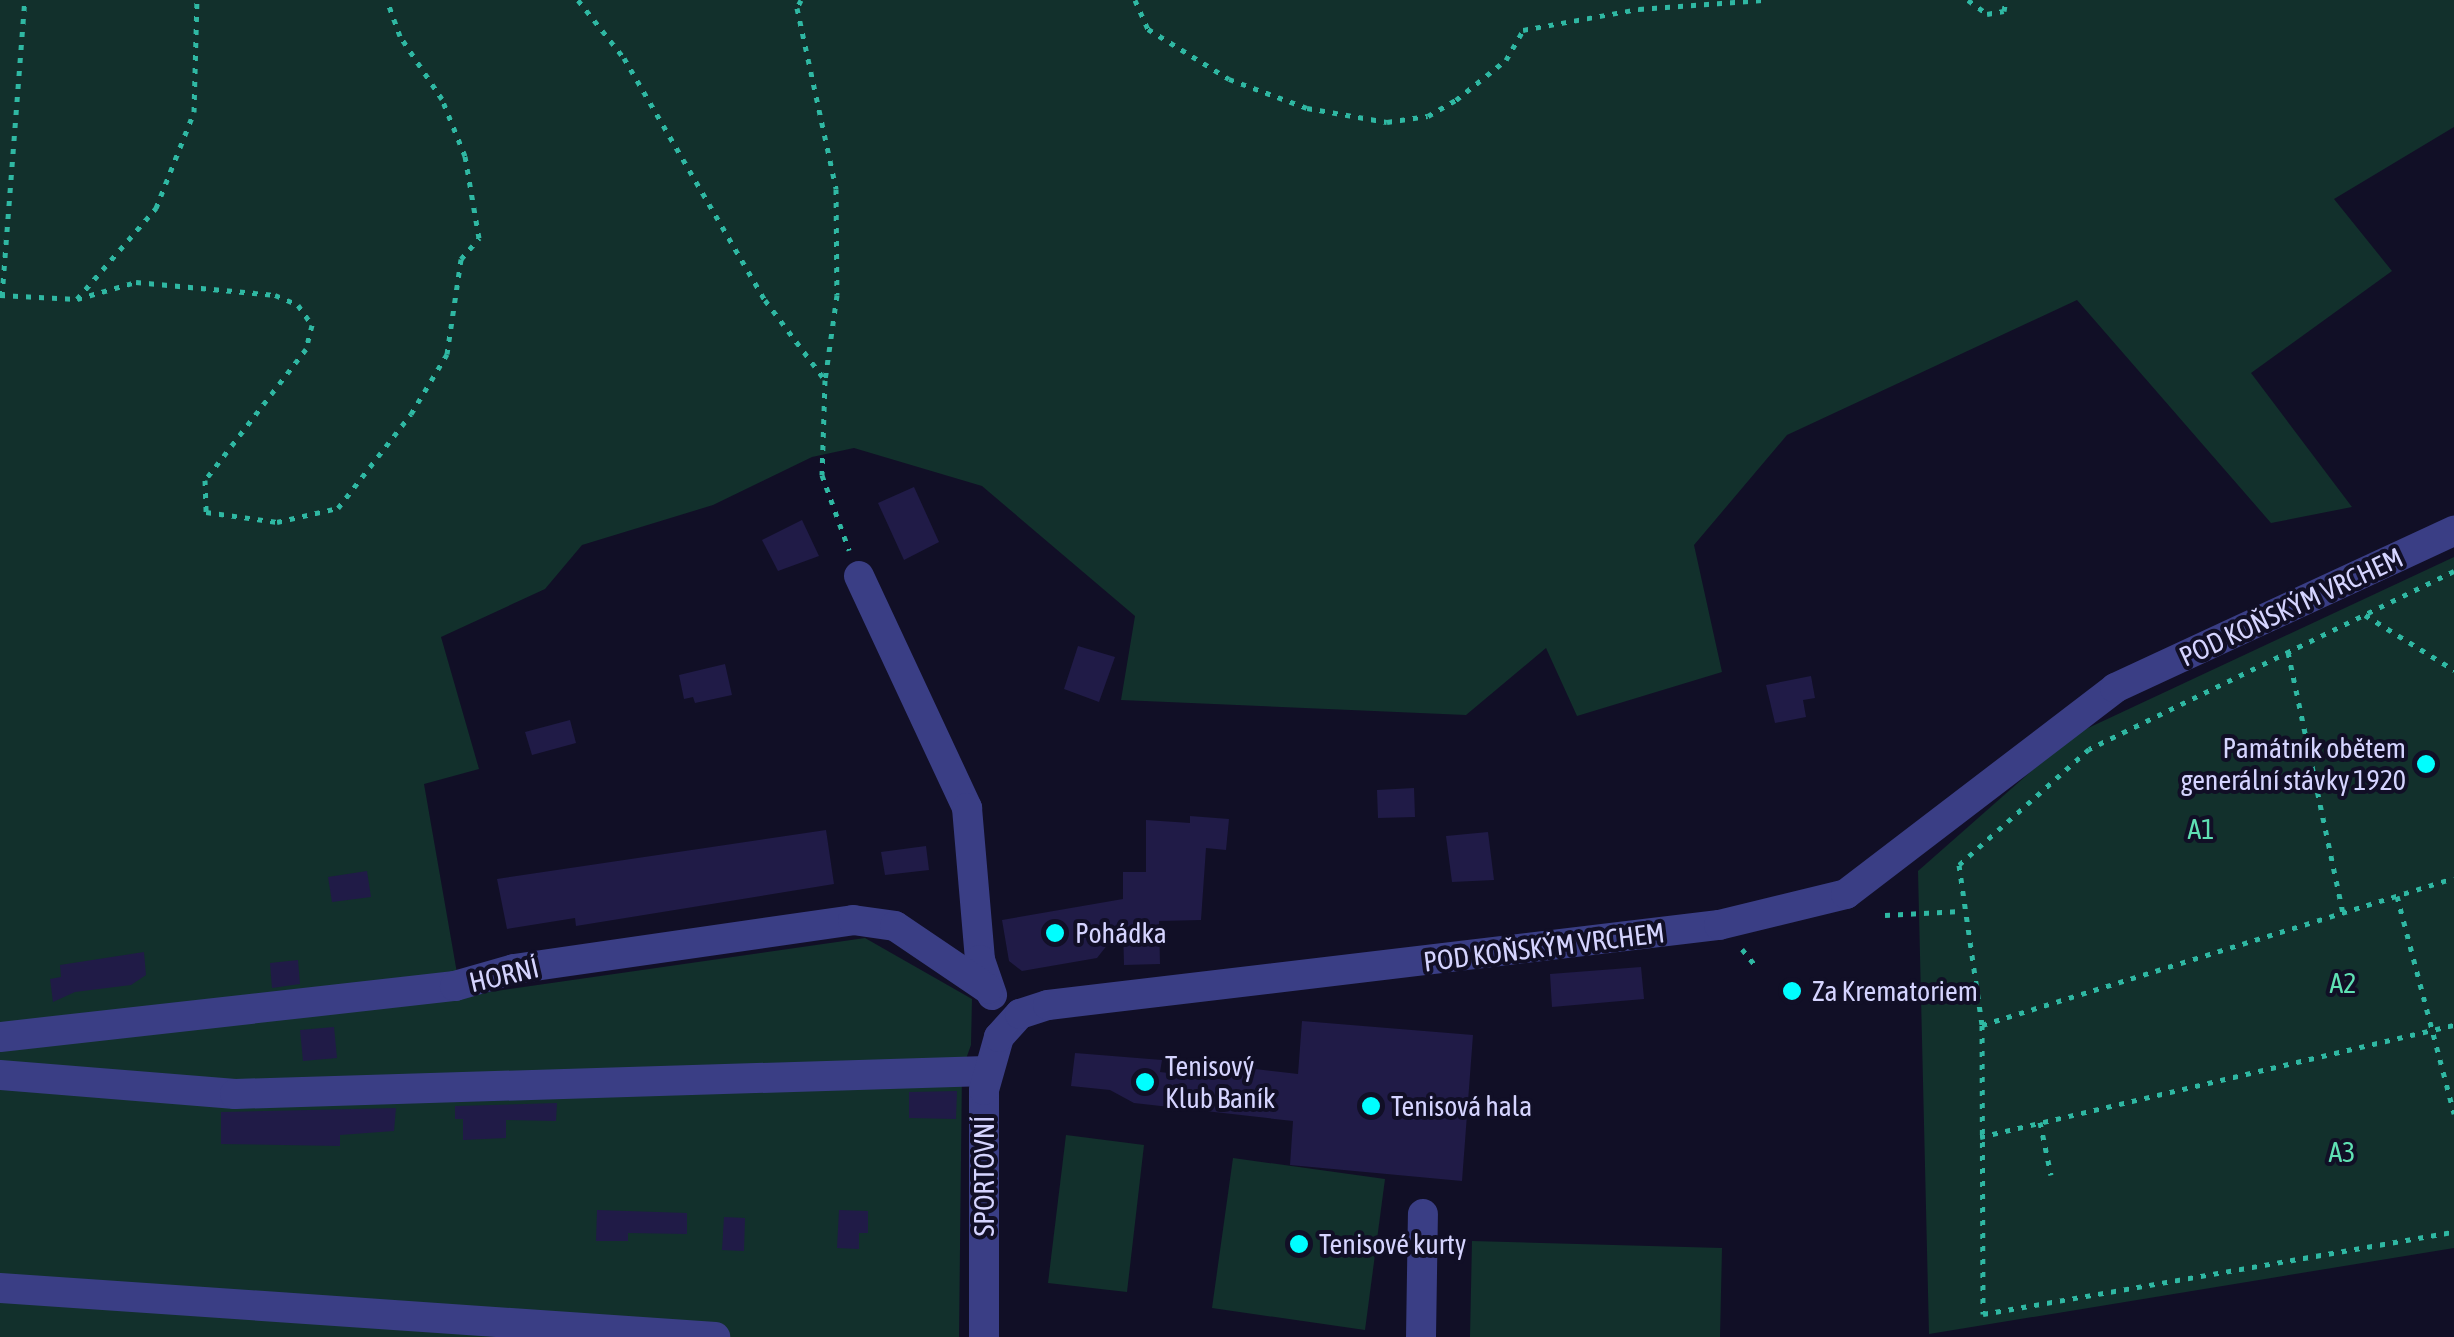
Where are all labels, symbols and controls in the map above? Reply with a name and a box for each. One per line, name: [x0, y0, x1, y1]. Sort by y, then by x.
street label: POD KOŇSKÝM VRCHEM: [2174, 540, 2408, 674]
place label: Památník obětem generální stávky 1920: [2181, 731, 2406, 797]
marker: Památník obětem generální stávky 1920: [2415, 753, 2437, 775]
park label: A1: [2188, 812, 2214, 846]
place label: Pohádka: [1075, 916, 1167, 950]
street label: POD KOŇSKÝM VRCHEM: [1421, 916, 1667, 978]
marker: Pohádka: [1044, 922, 1066, 944]
street label: HORNÍ: [466, 951, 542, 999]
park label: A2: [2330, 966, 2356, 1000]
place label: Za Krematoriem: [1812, 974, 1978, 1008]
marker: Za Krematoriem: [1781, 980, 1803, 1002]
place label: Tenisový Klub Baník: [1165, 1049, 1275, 1115]
marker: Tenisový Klub Baník: [1134, 1071, 1156, 1093]
place label: Tenisová hala: [1391, 1089, 1532, 1123]
marker: Tenisová hala: [1360, 1095, 1382, 1117]
street label: SPORTOVNÍ: [967, 1115, 1001, 1237]
park label: A3: [2329, 1135, 2355, 1169]
place label: Tenisové kurty: [1319, 1227, 1466, 1261]
marker: Tenisové kurty: [1288, 1233, 1310, 1255]

